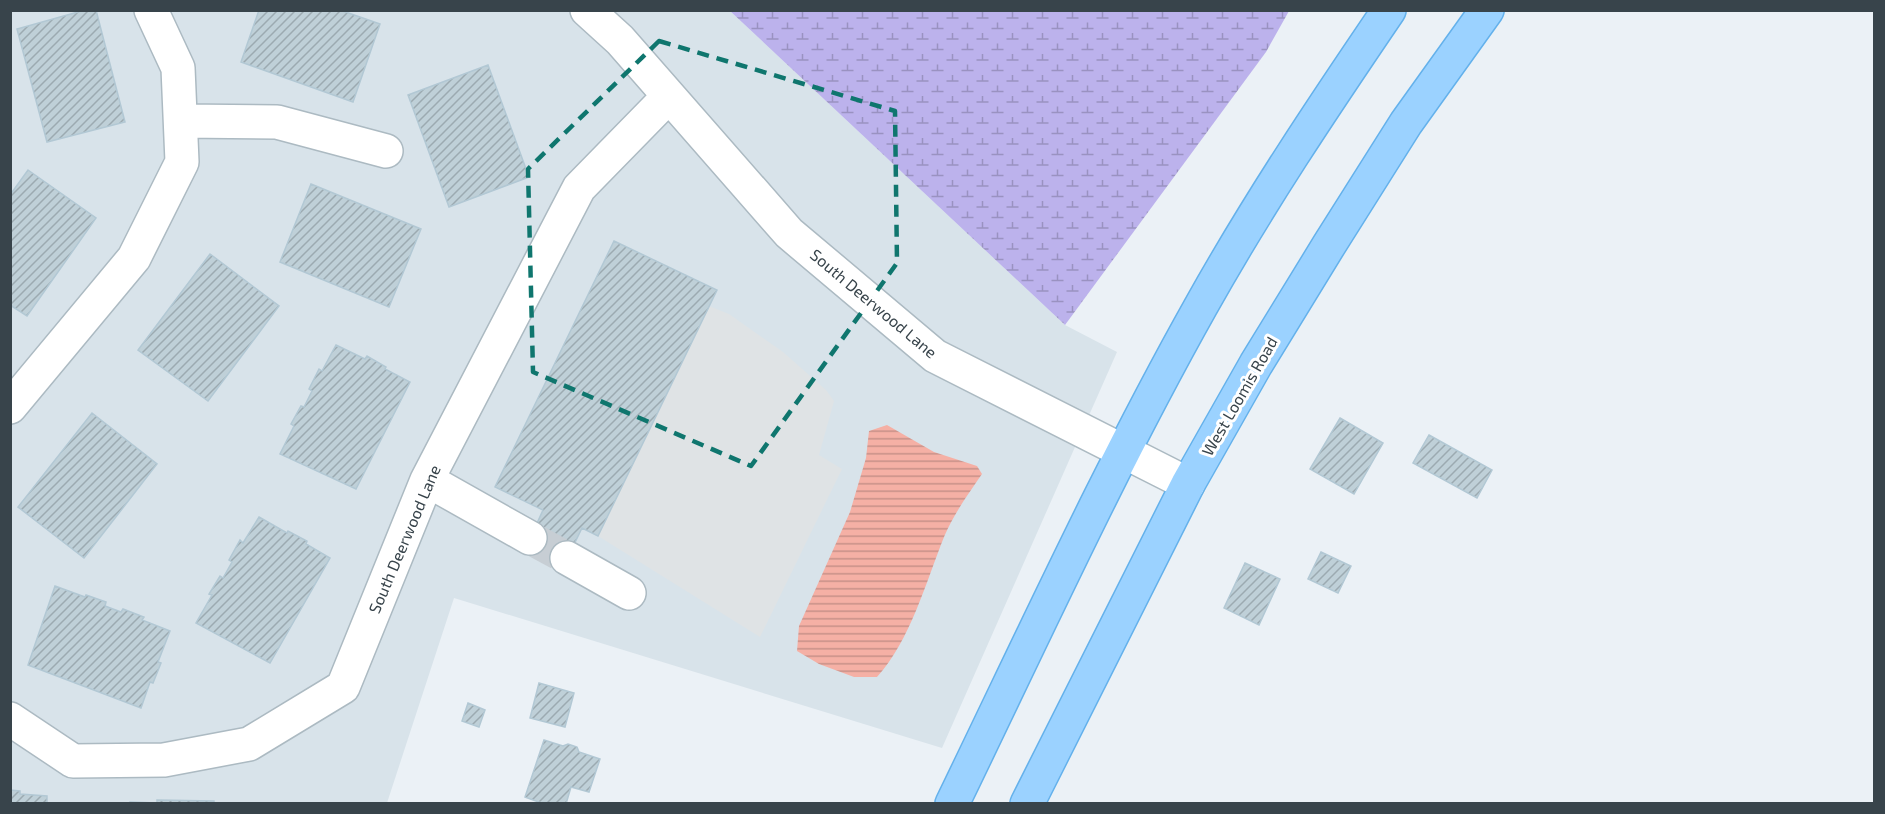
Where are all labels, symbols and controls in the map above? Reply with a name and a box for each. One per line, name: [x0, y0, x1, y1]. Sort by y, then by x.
street label: South Deerwood Lane: [807, 245, 941, 361]
street label: West Loomis Road: [1197, 333, 1281, 459]
street label: South Deerwood Lane: [364, 462, 444, 616]

